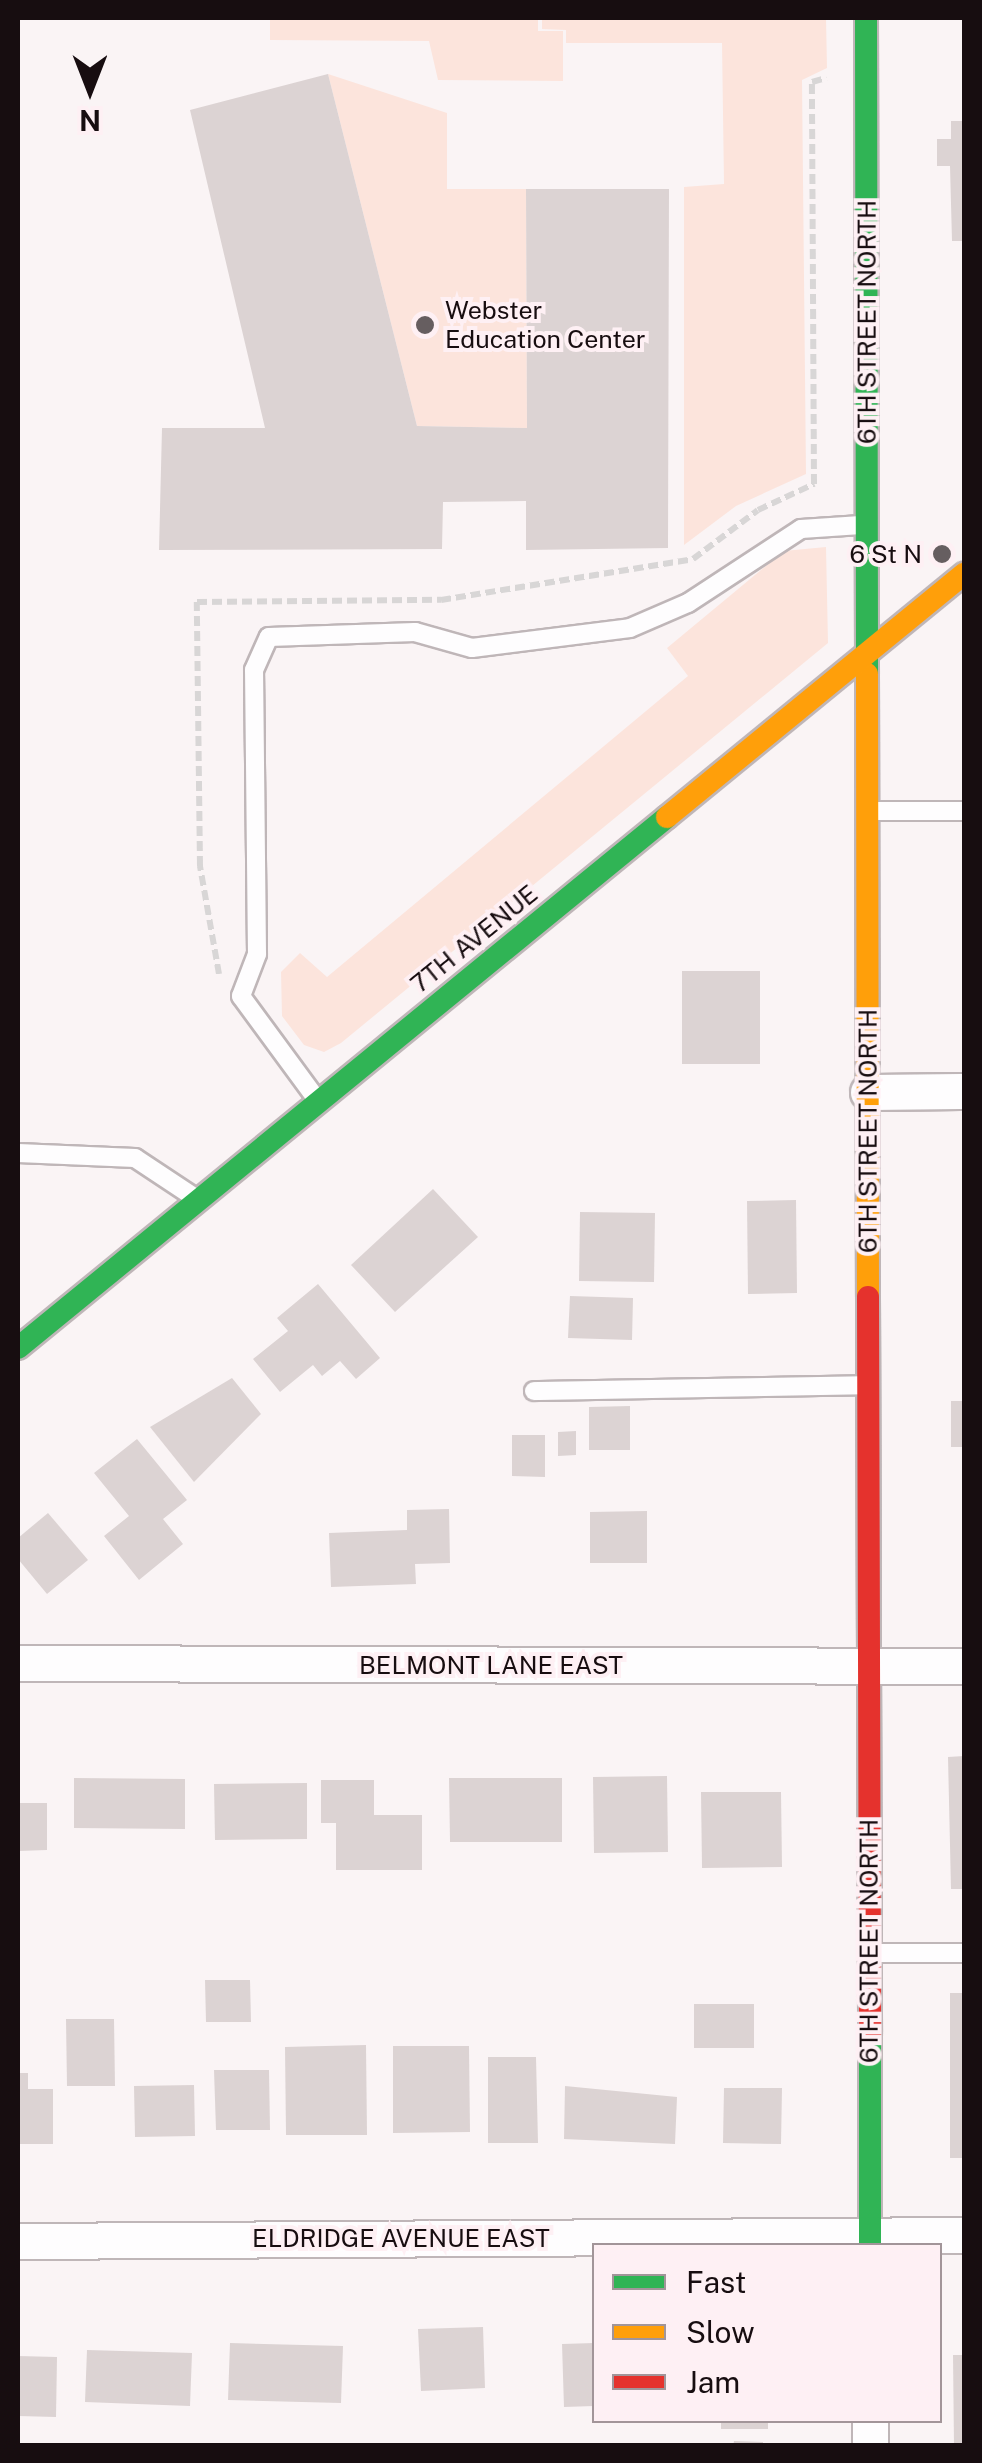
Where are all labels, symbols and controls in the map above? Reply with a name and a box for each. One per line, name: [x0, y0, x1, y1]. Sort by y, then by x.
north arrow: [40, 40, 140, 140]
text: N: [79, 104, 101, 137]
street label: 6TH STREET NORTH: [852, 200, 882, 444]
place label: Webster Education Center: [445, 296, 646, 355]
marker: Webster Education Center: [414, 314, 436, 336]
place label: 6 St N: [849, 539, 922, 569]
marker: 6 St N: [931, 543, 953, 565]
street label: 7TH AVENUE: [405, 879, 543, 999]
street label: 6TH STREET NORTH: [853, 1009, 883, 1253]
street label: BELMONT LANE EAST: [359, 1650, 623, 1680]
street label: 6TH STREET NORTH: [854, 1819, 884, 2063]
street label: ELDRIDGE AVENUE EAST: [252, 2223, 550, 2253]
legend: [592, 2243, 942, 2423]
text: Fast: [686, 2264, 746, 2300]
text: Slow: [686, 2314, 755, 2350]
text: Jam: [686, 2364, 740, 2400]

